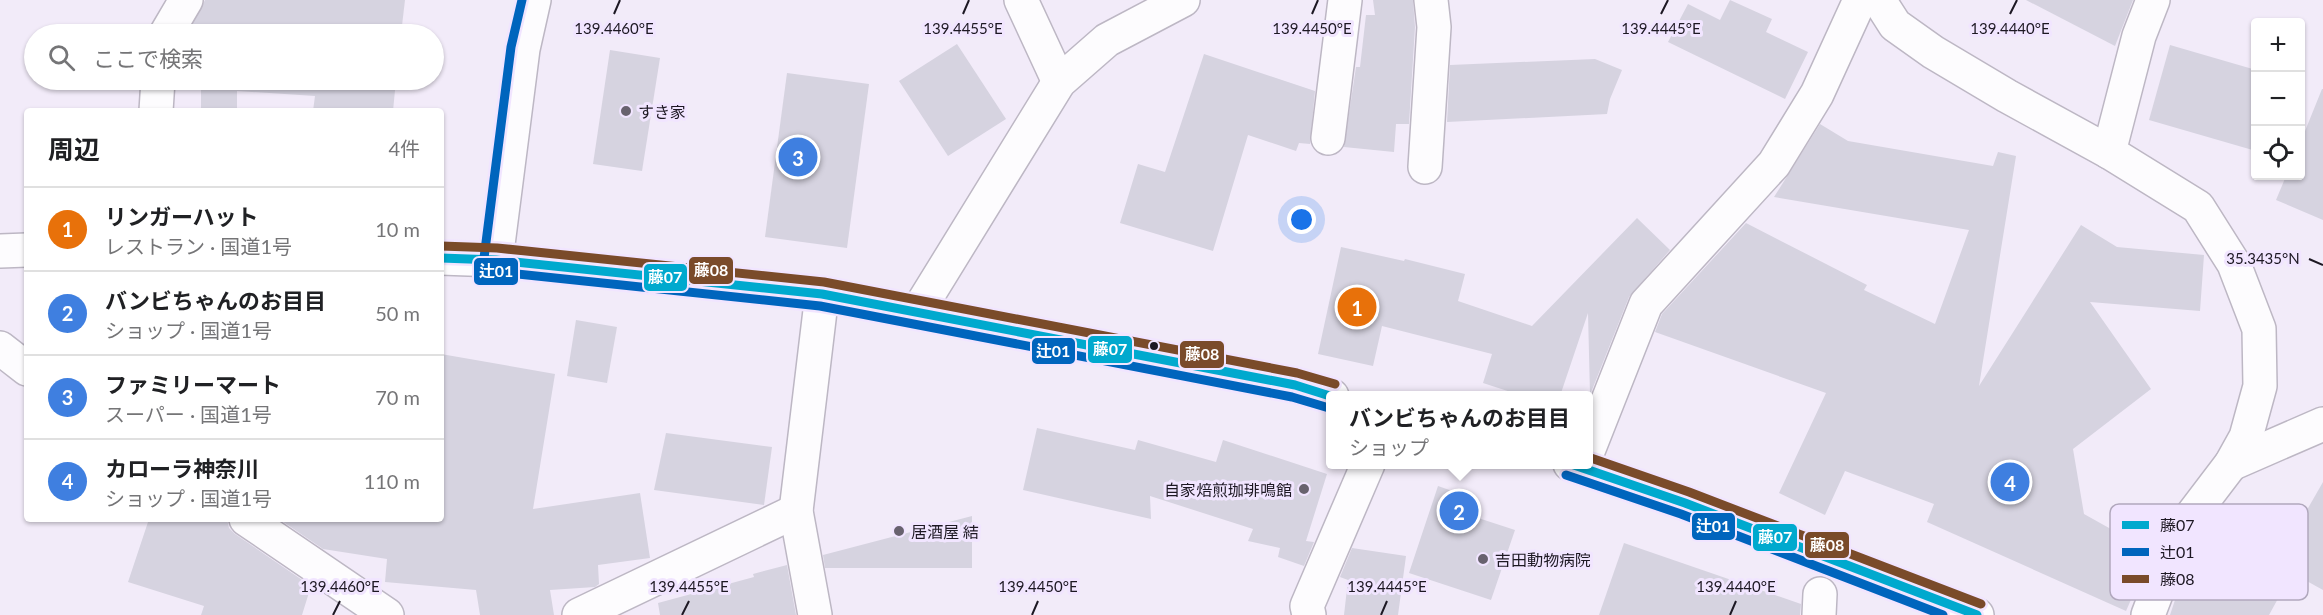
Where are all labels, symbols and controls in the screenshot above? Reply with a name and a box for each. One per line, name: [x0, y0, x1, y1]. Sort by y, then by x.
map controls: [2251, 18, 2305, 180]
button: +: [2251, 18, 2305, 72]
text: 139.4460°E: [574, 19, 654, 37]
text: 139.4455°E: [923, 19, 1003, 37]
text: 139.4450°E: [1272, 19, 1352, 37]
text: 139.4445°E: [1621, 19, 1701, 37]
text: 139.4440°E: [1970, 19, 2050, 37]
search box: [24, 24, 444, 90]
icon: search: [45, 41, 78, 74]
text: ここで検索: [93, 45, 203, 72]
button: −: [2251, 72, 2305, 126]
place label: すき家: [638, 102, 686, 121]
marker: すき家: [619, 104, 633, 118]
button: locate: [2251, 126, 2305, 180]
text: 周辺: [48, 133, 100, 165]
pin: 3: [778, 134, 818, 180]
text: 4件: [388, 136, 420, 160]
text: リンガーハット: [105, 203, 259, 230]
your location: [1287, 205, 1316, 234]
text: 1: [62, 217, 73, 241]
text: 10 m: [375, 217, 420, 241]
text: レストラン · 国道1号: [105, 234, 292, 258]
text: 35.3435°N: [2226, 249, 2300, 267]
line badge: 藤08: [688, 256, 734, 285]
line badge: 辻01: [473, 257, 519, 286]
text: 藤08: [694, 260, 728, 279]
text: 辻01: [479, 261, 513, 280]
line badge: 藤07: [643, 263, 688, 292]
text: 藤07: [648, 267, 682, 286]
pin: 1: [1338, 284, 1376, 330]
text: バンビちゃんのお目目: [105, 287, 326, 314]
text: 2: [62, 301, 73, 325]
text: 50 m: [375, 301, 420, 325]
text: ショップ · 国道1号: [105, 318, 272, 342]
line badge: 藤07: [1087, 335, 1133, 364]
line badge: 辻01: [1031, 337, 1076, 365]
text: 藤07: [1093, 339, 1127, 358]
unlabelled marker: [1148, 340, 1160, 352]
line badge: 藤08: [1179, 340, 1225, 369]
text: 辻01: [1036, 341, 1070, 360]
text: 藤08: [1185, 344, 1219, 363]
text: ファミリーマート: [105, 371, 281, 398]
text: 3: [62, 385, 73, 409]
text: 70 m: [375, 385, 420, 409]
popup: [1326, 391, 1593, 469]
text: スーパー · 国道1号: [105, 402, 272, 426]
text: バンビちゃんのお目目: [1349, 404, 1570, 431]
text: ショップ: [1349, 435, 1429, 459]
text: カローラ神奈川: [105, 455, 259, 482]
pin: 4: [1990, 460, 2030, 504]
text: 4: [62, 469, 73, 493]
text: 110 m: [364, 469, 420, 493]
place label: 自家焙煎珈琲鳴館: [1164, 480, 1292, 499]
marker: 自家焙煎珈琲鳴館: [1297, 482, 1311, 496]
text: ショップ · 国道1号: [105, 486, 272, 510]
pin: 2: [1440, 488, 1478, 534]
legend: [2110, 504, 2308, 600]
line badge: 辻01: [1691, 512, 1736, 541]
text: 藤07: [2160, 515, 2195, 534]
text: 辻01: [1696, 516, 1730, 535]
place label: 居酒屋 結: [911, 522, 979, 541]
line badge: 藤07: [1752, 523, 1798, 552]
marker: 居酒屋 結: [892, 524, 906, 538]
text: 藤07: [1758, 527, 1792, 546]
line badge: 藤08: [1804, 531, 1850, 559]
text: 藤08: [1810, 535, 1844, 554]
text: 辻01: [2160, 542, 2195, 561]
place label: 吉田動物病院: [1495, 550, 1591, 569]
marker: 吉田動物病院: [1476, 552, 1490, 566]
text: 藤08: [2160, 569, 2195, 588]
text: 139.4460°E: [300, 577, 380, 595]
text: 139.4455°E: [649, 577, 729, 595]
text: 139.4450°E: [998, 577, 1078, 595]
text: 139.4445°E: [1347, 577, 1427, 595]
text: 139.4440°E: [1696, 577, 1776, 595]

